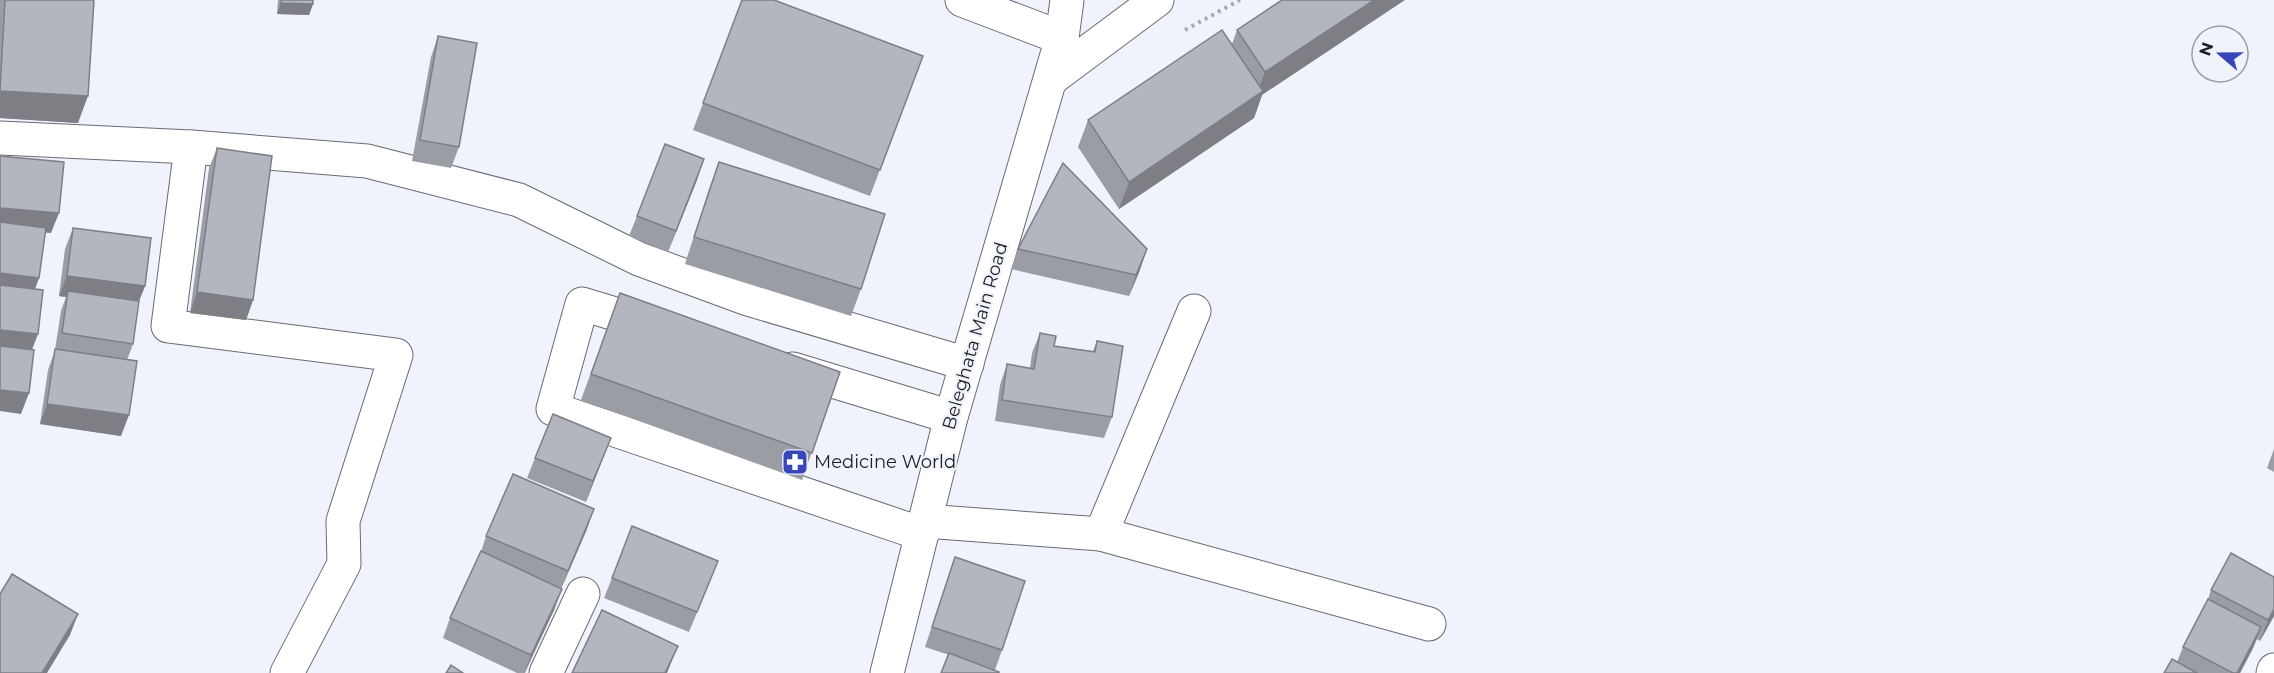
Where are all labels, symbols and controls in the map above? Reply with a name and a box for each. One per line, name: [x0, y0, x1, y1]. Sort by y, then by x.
north arrow: [2190, 24, 2250, 84]
text: N: [2195, 40, 2218, 58]
street label: Beleghata Main Road: [938, 240, 1012, 432]
pharmacy icon: Medicine World: [780, 447, 810, 477]
place label: Medicine World: [814, 451, 956, 473]

